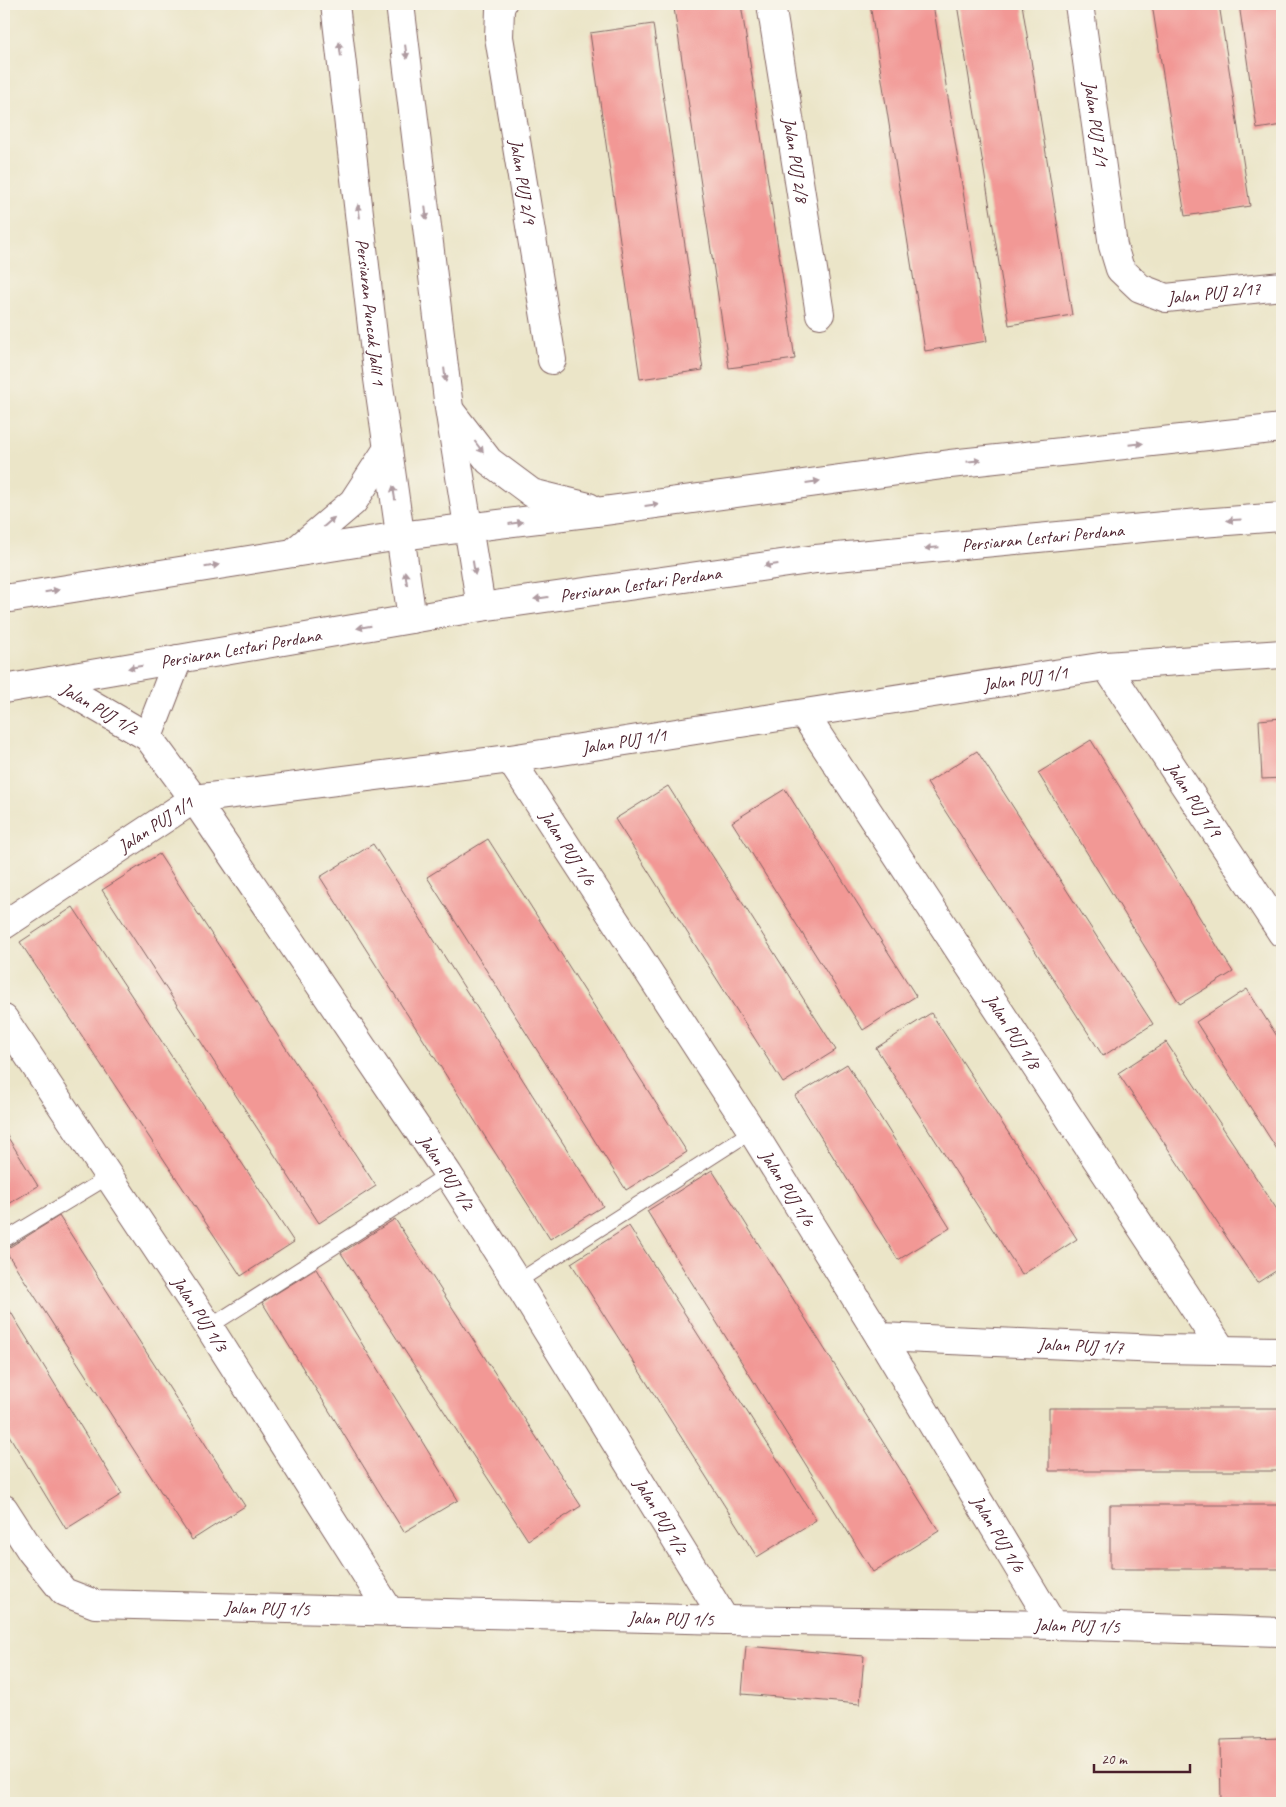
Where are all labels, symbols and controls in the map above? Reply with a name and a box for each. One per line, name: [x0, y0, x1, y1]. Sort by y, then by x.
one-way arrow: [336, 41, 344, 57]
one-way arrow: [402, 44, 410, 60]
street label: Jalan PUJ 2/1: [1079, 79, 1113, 169]
street label: Jalan PUJ 2/8: [778, 115, 814, 206]
street label: Jalan PUJ 2/9: [505, 137, 541, 228]
one-way arrow: [355, 202, 363, 218]
one-way arrow: [422, 206, 430, 222]
street label: Persiaran Puncak Jalil 1: [351, 238, 390, 388]
street label: Jalan PUJ 2/17: [1165, 277, 1262, 309]
one-way arrow: [441, 367, 449, 383]
one-way arrow: [1128, 439, 1144, 447]
one-way arrow: [473, 440, 484, 453]
one-way arrow: [967, 457, 983, 465]
one-way arrow: [806, 478, 822, 486]
one-way arrow: [389, 485, 397, 501]
one-way arrow: [645, 500, 661, 508]
one-way arrow: [323, 517, 336, 528]
one-way arrow: [1225, 517, 1241, 525]
one-way arrow: [509, 518, 525, 526]
street label: Persiaran Lestari Perdana: [961, 519, 1126, 556]
one-way arrow: [924, 544, 940, 552]
one-way arrow: [471, 560, 479, 576]
one-way arrow: [205, 562, 221, 570]
street label: Persiaran Lestari Perdana: [558, 562, 724, 607]
one-way arrow: [763, 562, 779, 570]
one-way arrow: [402, 569, 410, 585]
one-way arrow: [44, 587, 60, 595]
one-way arrow: [532, 595, 548, 603]
street label: Persiaran Lestari Perdana: [159, 624, 324, 673]
one-way arrow: [356, 624, 372, 632]
street label: Jalan PUJ 1/1: [980, 661, 1070, 696]
one-way arrow: [127, 663, 143, 671]
street label: Jalan PUJ 1/2: [56, 677, 144, 741]
street label: Jalan PUJ 1/1: [579, 724, 669, 759]
street label: Jalan PUJ 1/9: [1161, 757, 1228, 843]
street label: Jalan PUJ 1/1: [113, 791, 198, 858]
street label: Jalan PUJ 1/6: [535, 805, 601, 890]
street label: Jalan PUJ 1/8: [979, 989, 1046, 1075]
street label: Jalan PUJ 1/2: [413, 1130, 480, 1216]
street label: Jalan PUJ 1/6: [755, 1145, 820, 1231]
street label: Jalan PUJ 1/3: [167, 1271, 234, 1357]
street label: Jalan PUJ 1/7: [1037, 1333, 1125, 1358]
street label: Jalan PUJ 1/2: [629, 1473, 694, 1560]
street label: Jalan PUJ 1/6: [966, 1491, 1030, 1577]
street label: Jalan PUJ 1/5: [223, 1596, 311, 1620]
street label: Jalan PUJ 1/5: [627, 1607, 715, 1631]
street label: Jalan PUJ 1/5: [1033, 1614, 1121, 1638]
scale bar: [1094, 1742, 1190, 1774]
text: 20 m: [1101, 1750, 1128, 1769]

